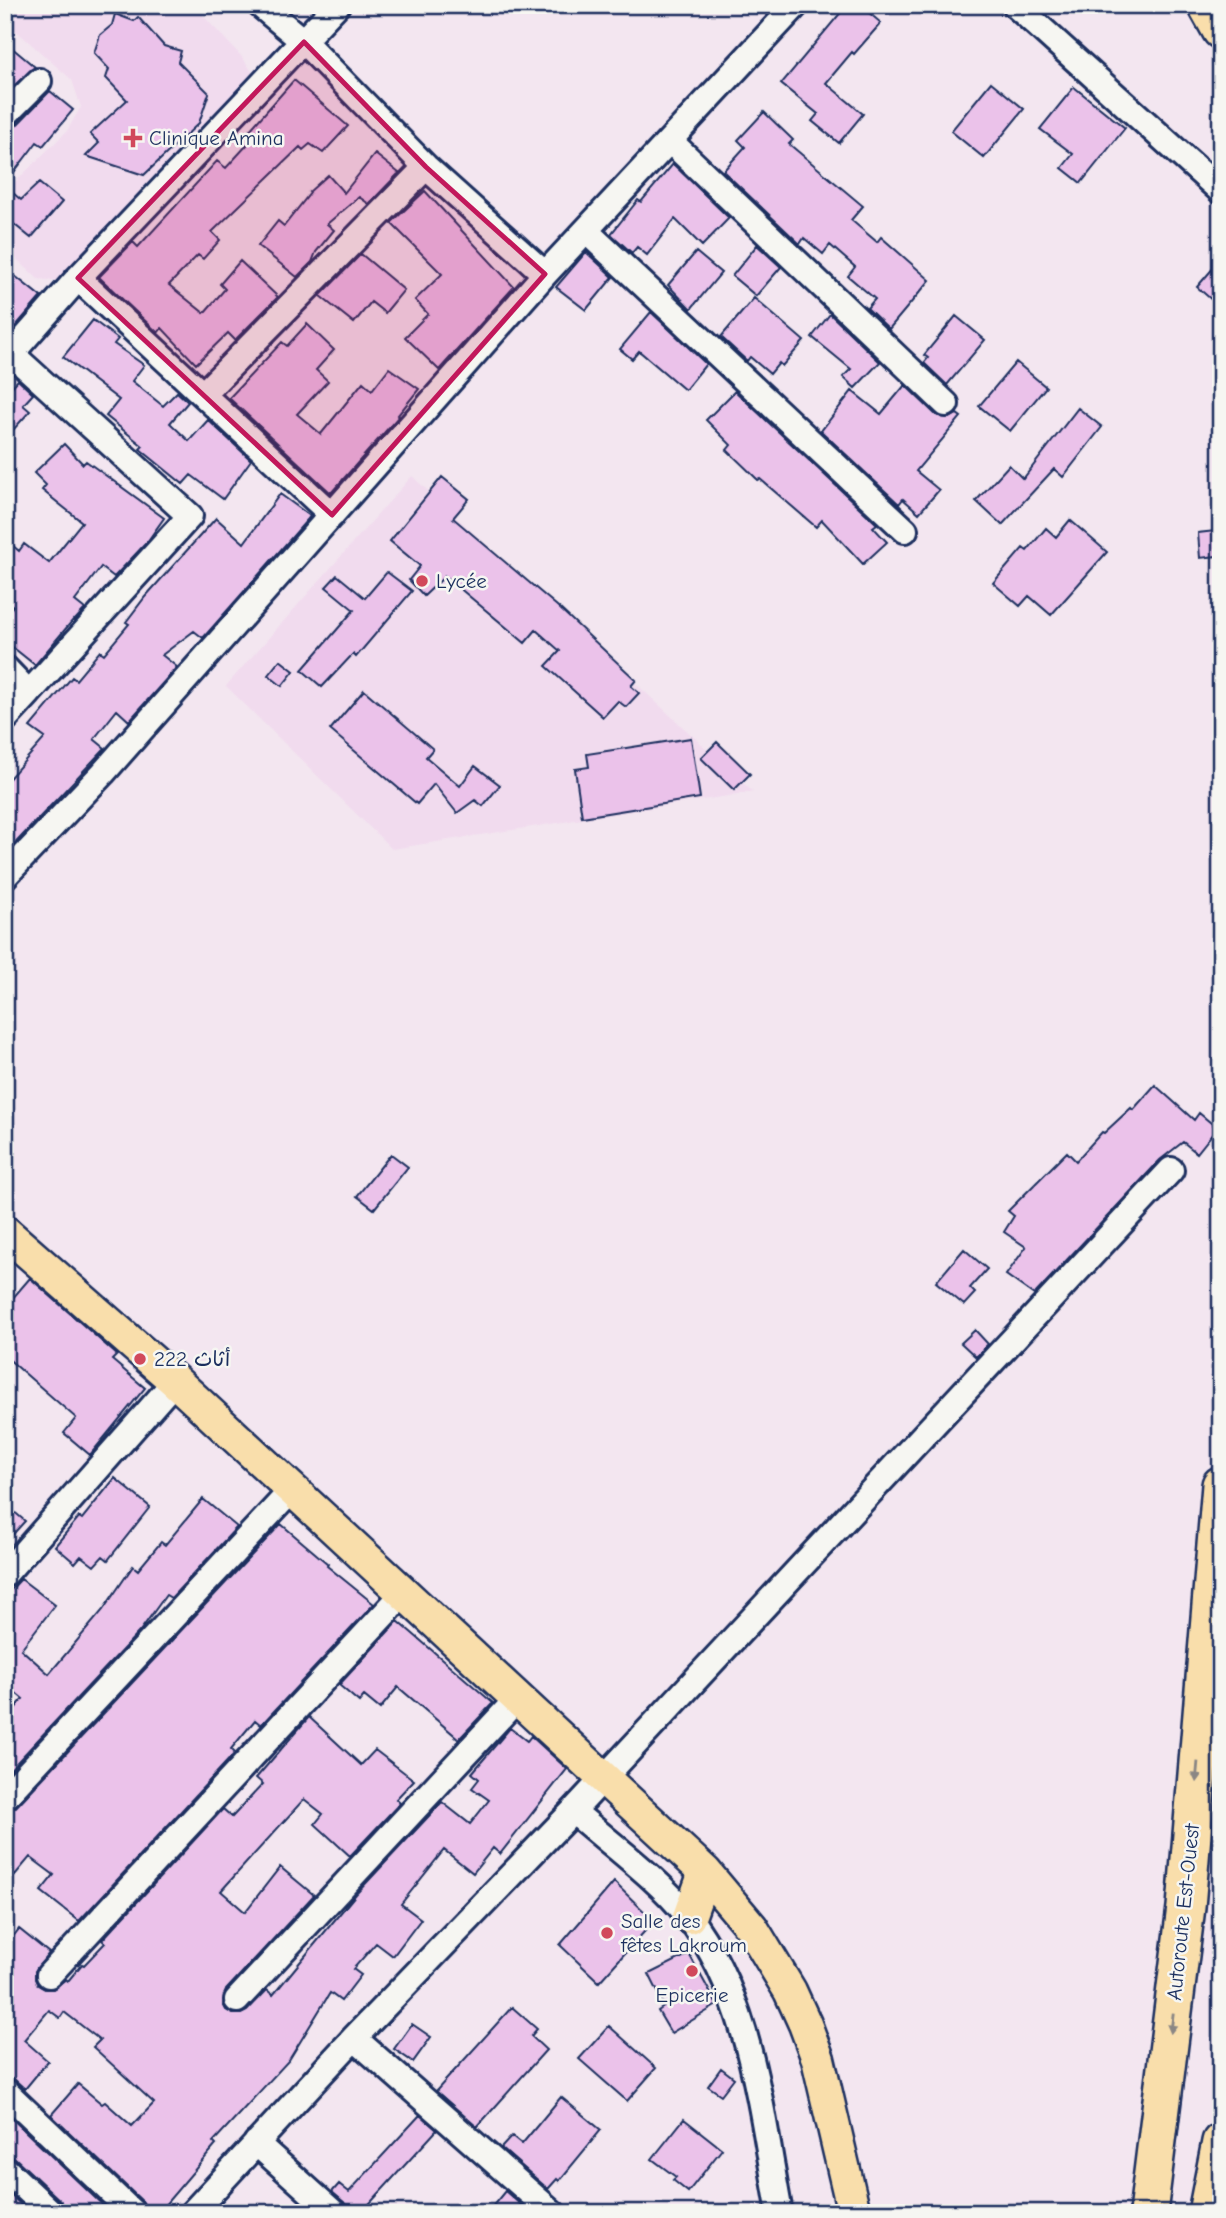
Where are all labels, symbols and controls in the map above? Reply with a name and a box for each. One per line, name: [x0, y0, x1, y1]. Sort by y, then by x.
place label: Clinique Amina: [149, 126, 284, 150]
marker: Clinique Amina: [123, 128, 143, 148]
place label: Lycée: [436, 569, 487, 593]
marker: Lycée: [414, 573, 430, 589]
place label: أثاث 222: [154, 1347, 230, 1371]
marker: أثاث 222: [132, 1351, 148, 1367]
one-way arrow: [1191, 1762, 1202, 1784]
street label: Autoroute Est-Ouest: [1162, 1821, 1204, 2002]
place label: Salle des fêtes Lakroum: [620, 1909, 747, 1957]
marker: Salle des fêtes Lakroum: [599, 1925, 615, 1941]
marker: Epicerie: [684, 1963, 700, 1979]
place label: Epicerie: [656, 1983, 728, 2007]
one-way arrow: [1166, 2012, 1177, 2034]

